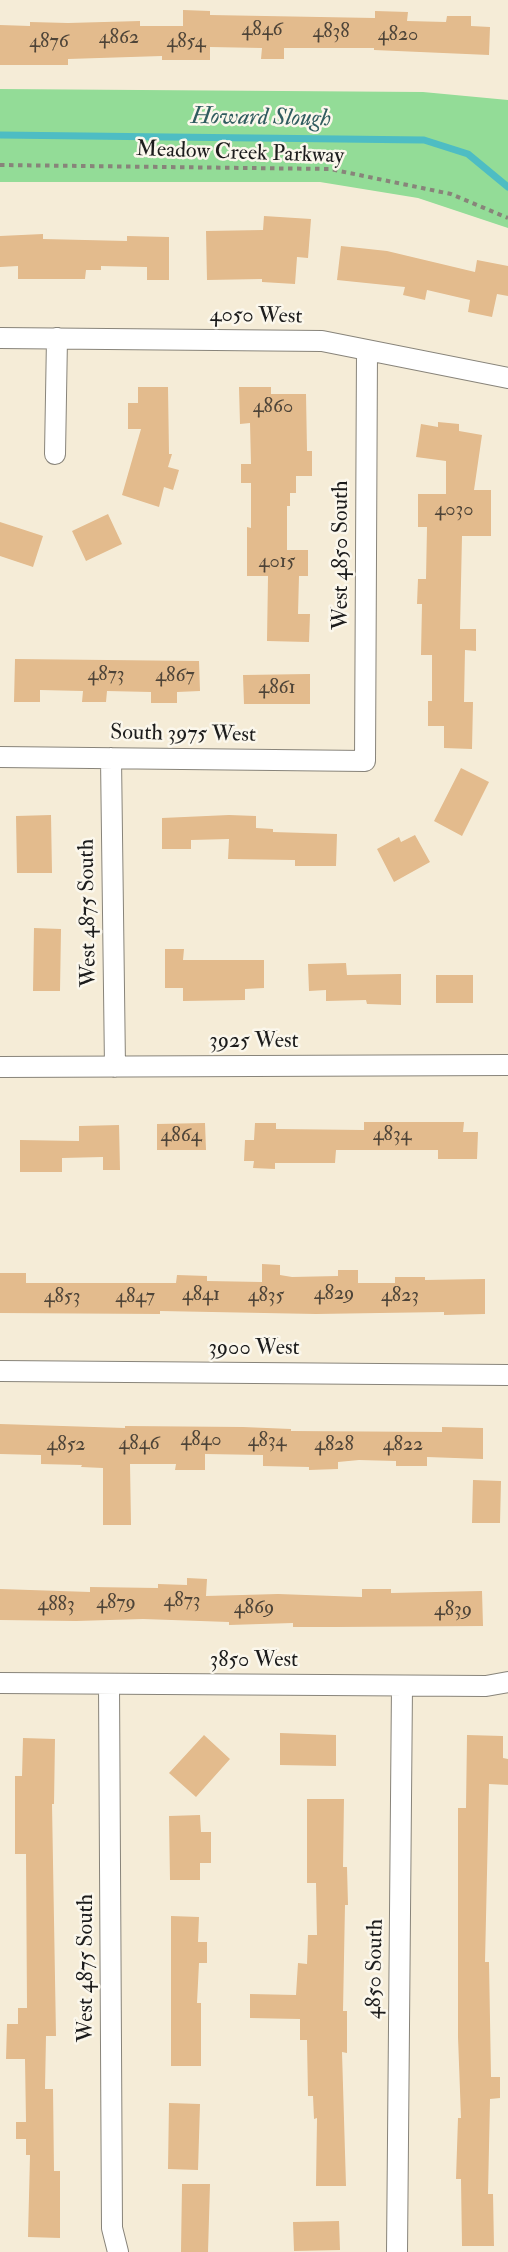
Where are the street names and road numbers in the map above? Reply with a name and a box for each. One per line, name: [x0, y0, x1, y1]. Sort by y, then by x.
street label: Meadow Creek Parkway: [136, 137, 344, 171]
street label: 4050 West: [209, 303, 303, 331]
street label: West 4850 South: [329, 480, 355, 630]
street label: South 3975 West: [110, 721, 256, 749]
street label: West 4875 South: [75, 839, 103, 987]
street label: 3925 West: [209, 1029, 299, 1055]
street label: 3900 West: [208, 1336, 300, 1362]
street label: 3850 West: [210, 1648, 298, 1674]
street label: West 4875 South: [74, 1894, 100, 2042]
street label: 4850 South: [362, 1919, 390, 2019]

